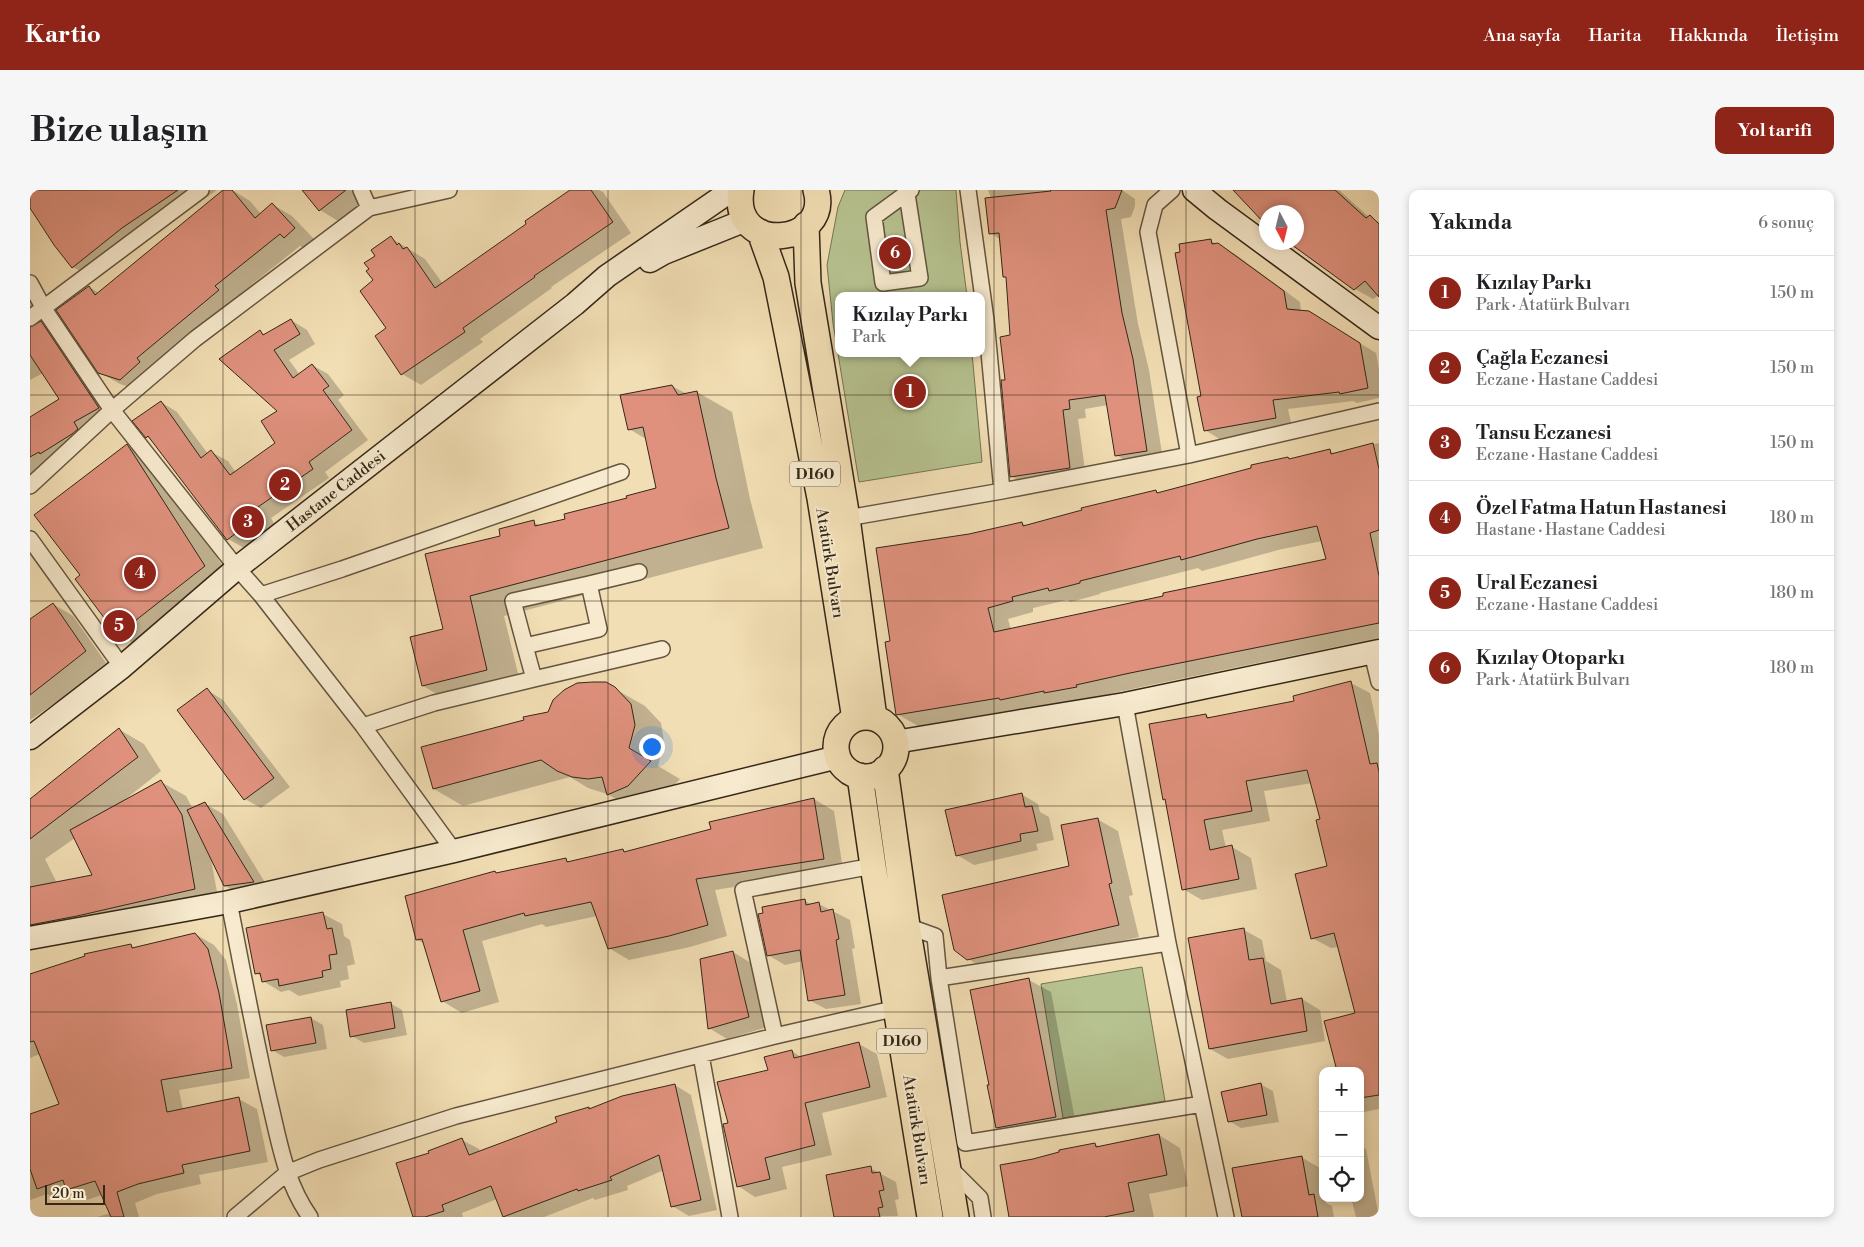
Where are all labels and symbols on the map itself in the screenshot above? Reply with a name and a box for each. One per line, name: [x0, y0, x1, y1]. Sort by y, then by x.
north arrow: [1259, 205, 1304, 250]
pin: 6: [879, 234, 911, 272]
pin: 1: [894, 373, 926, 411]
street label: Hastane Caddesi: [282, 446, 390, 536]
road number: D160: [790, 462, 840, 486]
pin: 2: [269, 466, 301, 504]
pin: 3: [232, 503, 264, 541]
street label: Atatürk Bulvarı: [811, 505, 849, 620]
pin: 4: [124, 554, 156, 592]
pin: 5: [103, 607, 135, 645]
your location: [639, 734, 665, 760]
road number: D160: [877, 1028, 927, 1054]
street label: Atatürk Bulvarı: [898, 1072, 936, 1187]
scale bar: [45, 1182, 105, 1205]

